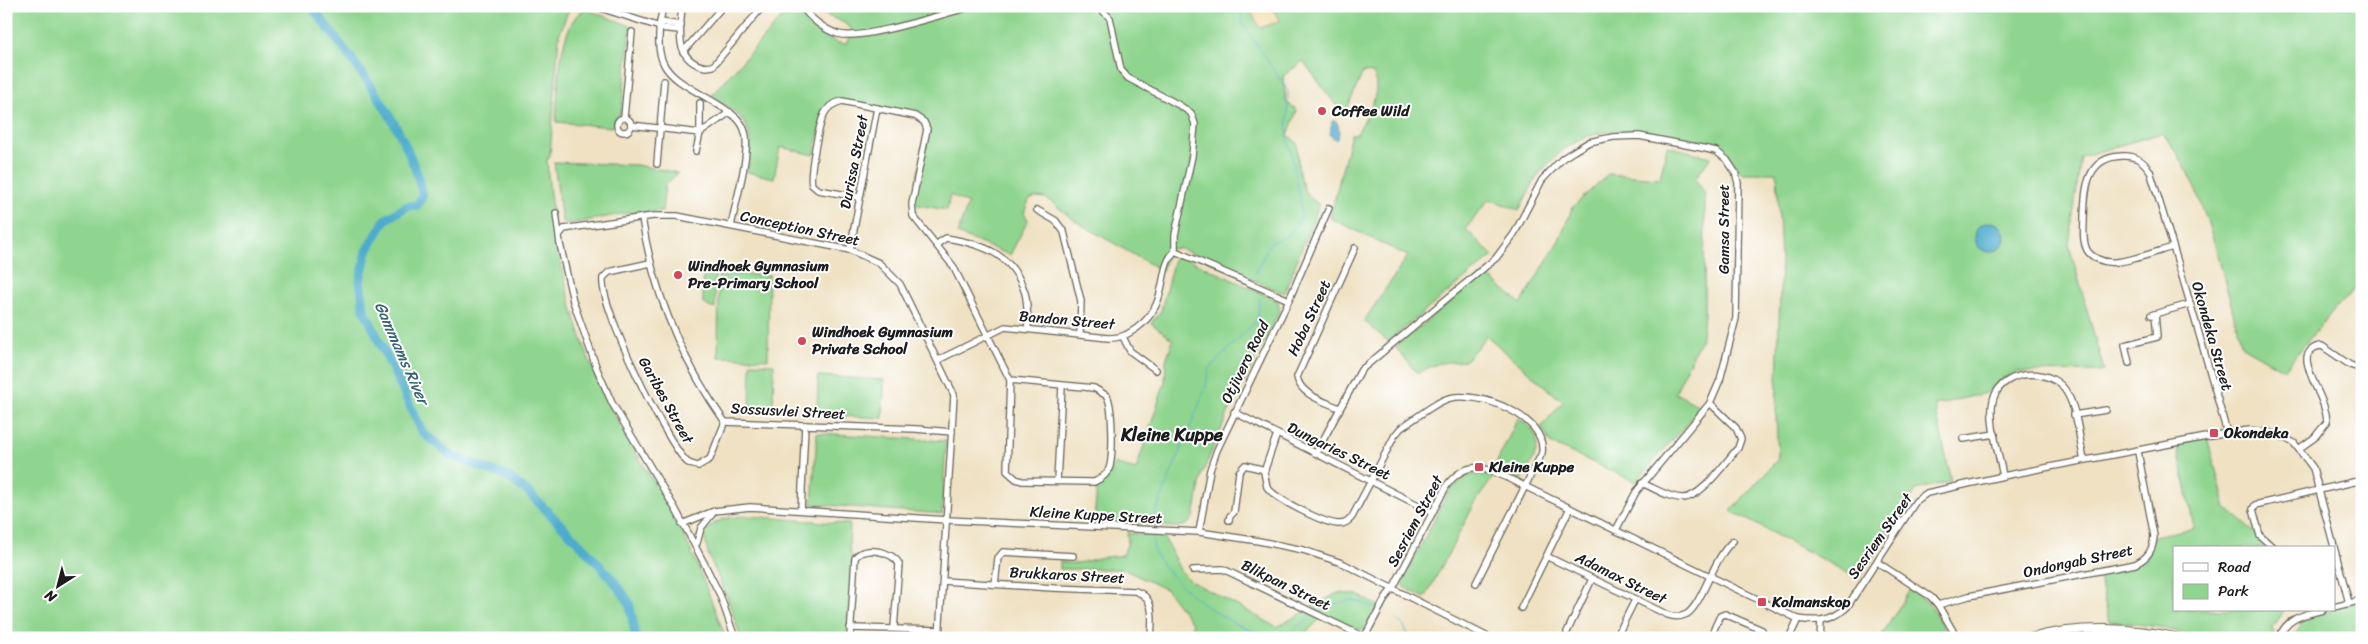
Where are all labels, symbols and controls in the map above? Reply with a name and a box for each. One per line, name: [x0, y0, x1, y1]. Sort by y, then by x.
place label: Coffee Wild: [1331, 98, 1410, 124]
marker: Coffee Wild: [1316, 105, 1328, 117]
street label: Durissa Street: [832, 112, 876, 211]
street label: Gamsa Street: [1711, 184, 1737, 274]
street label: Conception Street: [738, 203, 863, 253]
place label: Windhoek Gymnasium Pre-Primary School: [688, 253, 830, 296]
marker: Windhoek Gymnasium Pre-Primary School: [672, 269, 684, 281]
street label: Hoba Street: [1280, 275, 1338, 360]
street label: Okondeka Street: [2184, 278, 2240, 394]
water label: Gammams River: [366, 297, 439, 412]
street label: Bandon Street: [1018, 303, 1117, 337]
street label: Otjivero Road: [1214, 315, 1277, 408]
place label: Windhoek Gymnasium Private School: [812, 319, 954, 362]
marker: Windhoek Gymnasium Private School: [796, 335, 808, 347]
street label: Garibes Street: [631, 352, 701, 449]
street label: Sossusvlei Street: [730, 395, 846, 427]
street label: Dungaries Street: [1283, 415, 1396, 488]
district label: Kleine Kuppe: [1120, 419, 1224, 451]
place label: Okondeka: [2223, 420, 2289, 446]
marker: Okondeka: [2208, 427, 2220, 439]
place label: Kleine Kuppe: [1488, 454, 1574, 480]
marker: Kleine Kuppe: [1473, 461, 1485, 473]
street label: Sesriem Street: [1380, 470, 1451, 571]
street label: Sesriem Street: [1841, 487, 1920, 585]
street label: Kleine Kuppe Street: [1029, 499, 1163, 531]
street label: Ondongab Street: [2021, 537, 2136, 585]
street label: Adamax Street: [1570, 544, 1672, 612]
legend: [2173, 546, 2336, 612]
street label: Blikpan Street: [1237, 552, 1336, 618]
text: Road: [2218, 554, 2251, 580]
street label: Brukkaros Street: [1009, 559, 1126, 591]
north arrow: [32, 562, 82, 612]
text: Park: [2218, 578, 2249, 604]
text: N: [39, 583, 63, 610]
place label: Kolmanskop: [1771, 589, 1851, 615]
marker: Kolmanskop: [1756, 596, 1768, 608]

